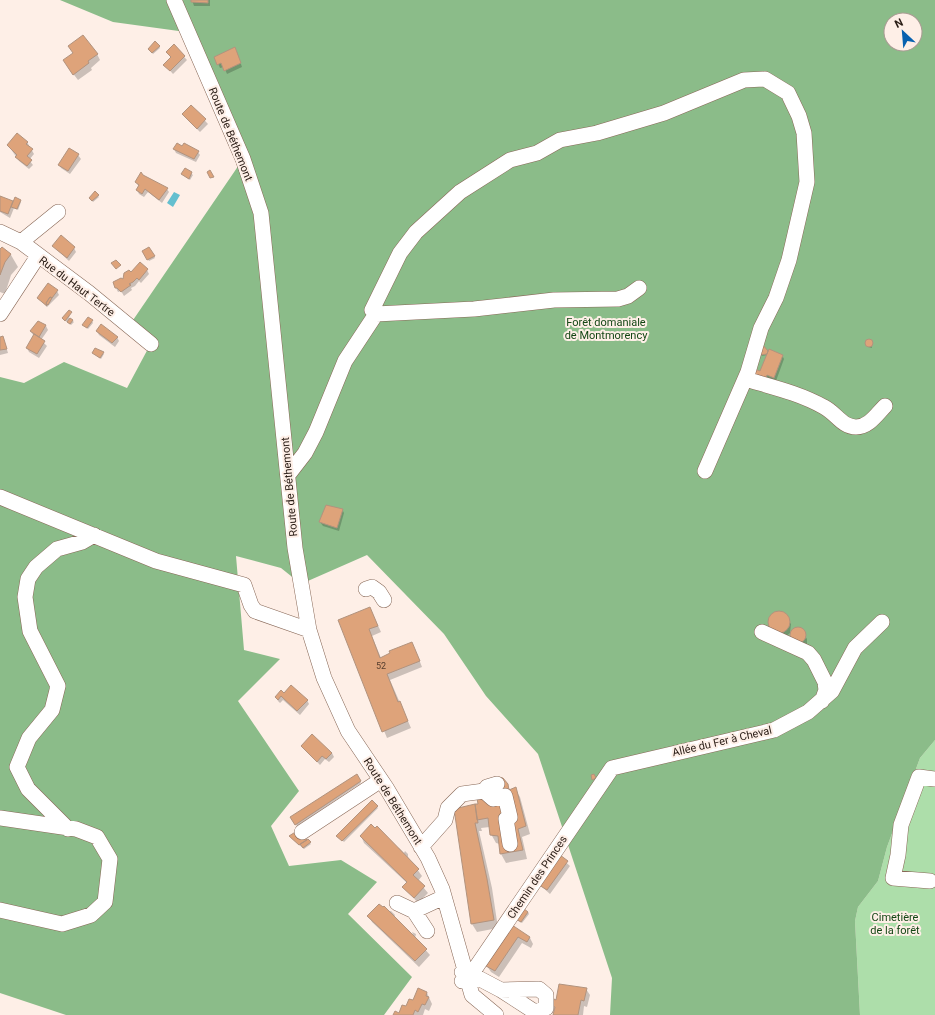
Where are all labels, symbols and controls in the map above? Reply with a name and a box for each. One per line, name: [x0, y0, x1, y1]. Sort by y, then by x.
north arrow: [883, 12, 923, 52]
text: N: [892, 16, 905, 31]
street label: Route de Béthemont: [206, 85, 255, 183]
street label: Rue du Haut Tertre: [36, 254, 117, 319]
park label: Forêt domaniale de Montmorency: [565, 316, 648, 342]
street label: Route de Béthemont: [279, 436, 300, 537]
house number: 52: [376, 661, 386, 671]
street label: Allée du Fer à Cheval: [671, 724, 773, 759]
street label: Route de Béthemont: [361, 755, 425, 847]
street label: Chemin des Princes: [505, 833, 570, 921]
park label: Cimetière de la forêt: [870, 911, 920, 937]

